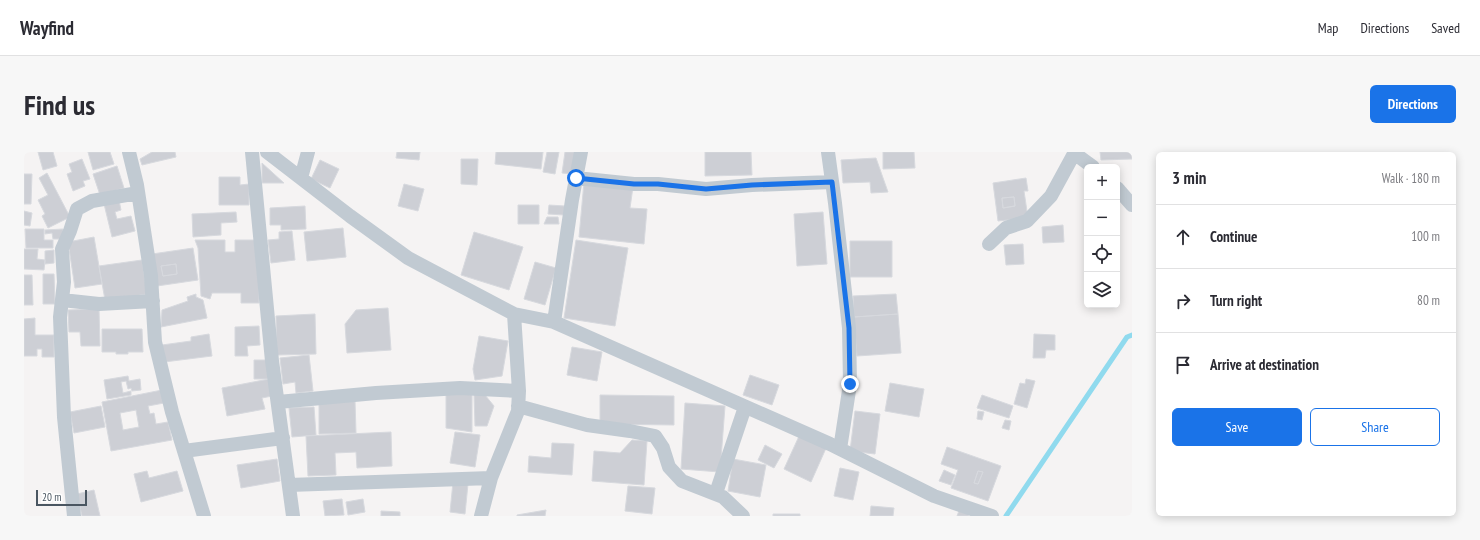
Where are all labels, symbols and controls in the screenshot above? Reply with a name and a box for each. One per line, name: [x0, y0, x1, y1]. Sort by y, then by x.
text: Wayfind: [20, 16, 74, 40]
text: Map: [1318, 19, 1338, 37]
text: Directions: [1360, 19, 1409, 37]
text: Saved: [1431, 19, 1460, 37]
button: Directions: [1370, 85, 1456, 123]
text: Find us: [24, 86, 95, 123]
map controls: [1084, 164, 1120, 308]
button: +: [1084, 164, 1120, 200]
text: 3 min: [1172, 167, 1206, 189]
route start: [567, 169, 585, 187]
text: Walk · 180 m: [1382, 170, 1440, 187]
button: −: [1084, 200, 1120, 236]
icon: ahead: [1172, 226, 1194, 248]
text: Continue: [1210, 227, 1257, 246]
text: 100 m: [1411, 228, 1440, 245]
button: locate: [1084, 236, 1120, 272]
button: layers: [1084, 272, 1120, 308]
icon: right: [1172, 290, 1194, 312]
text: Turn right: [1210, 291, 1262, 310]
text: 80 m: [1417, 292, 1440, 309]
icon: arrive: [1172, 354, 1194, 376]
text: Arrive at destination: [1210, 355, 1319, 374]
route end: [841, 375, 859, 393]
button: Save: [1172, 408, 1302, 446]
button: Share: [1310, 408, 1440, 446]
scale bar: [36, 488, 87, 507]
text: 20 m: [42, 490, 61, 504]

